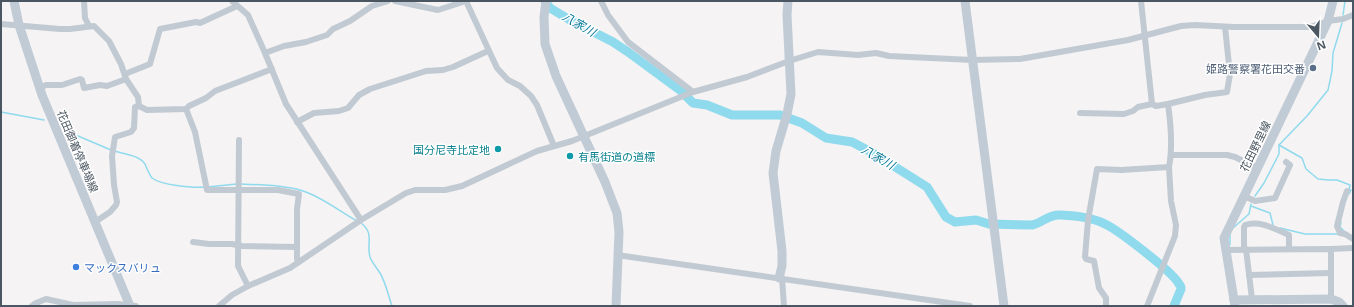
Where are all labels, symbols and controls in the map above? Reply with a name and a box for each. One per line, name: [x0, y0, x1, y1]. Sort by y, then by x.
water label: 八家川: [559, 8, 601, 41]
north arrow: [1298, 16, 1338, 56]
text: N: [1315, 37, 1328, 54]
place label: 姫路警察署花田交番: [1206, 61, 1305, 76]
marker: 姫路警察署花田交番: [1308, 63, 1318, 73]
street label: 花田御着停車場線: [54, 108, 102, 194]
street label: 花田野里線: [1236, 118, 1274, 174]
water label: 八家川: [858, 141, 900, 174]
place label: 国分尼寺比定地: [413, 142, 490, 157]
marker: 国分尼寺比定地: [493, 144, 503, 154]
place label: 有馬街道の道標: [578, 149, 655, 164]
marker: 有馬街道の道標: [565, 151, 575, 161]
place label: マックスバリュ: [84, 260, 161, 275]
marker: マックスバリュ: [71, 262, 81, 272]

